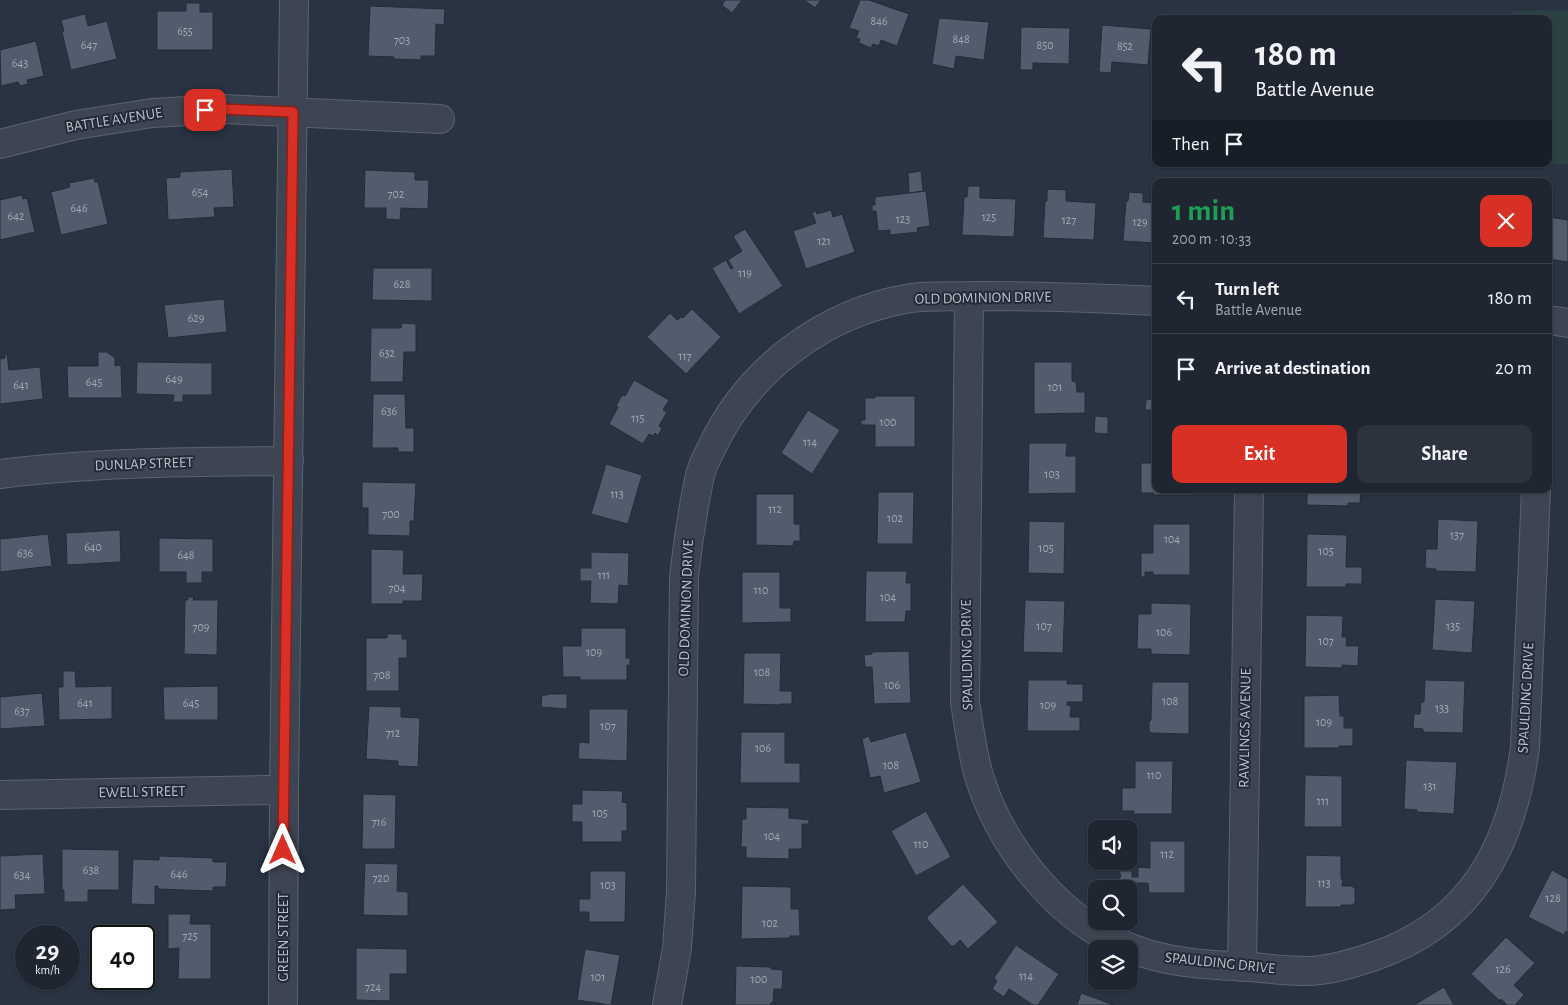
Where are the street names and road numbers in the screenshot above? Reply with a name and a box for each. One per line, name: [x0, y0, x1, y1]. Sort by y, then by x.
street label: BATTLE AVENUE: [65, 105, 163, 135]
street label: OLD DOMINION DRIVE: [915, 289, 1051, 307]
street label: DUNLAP STREET: [94, 455, 194, 473]
street label: OLD DOMINION DRIVE: [676, 539, 696, 677]
street label: SPAULDING DRIVE: [959, 599, 975, 711]
street label: SPAULDING DRIVE: [1516, 642, 1536, 754]
street label: RAWLINGS AVENUE: [1236, 668, 1254, 788]
street label: EWELL STREET: [98, 784, 186, 800]
street label: GREEN STREET: [276, 892, 291, 981]
street label: SPAULDING DRIVE: [1164, 950, 1276, 976]

